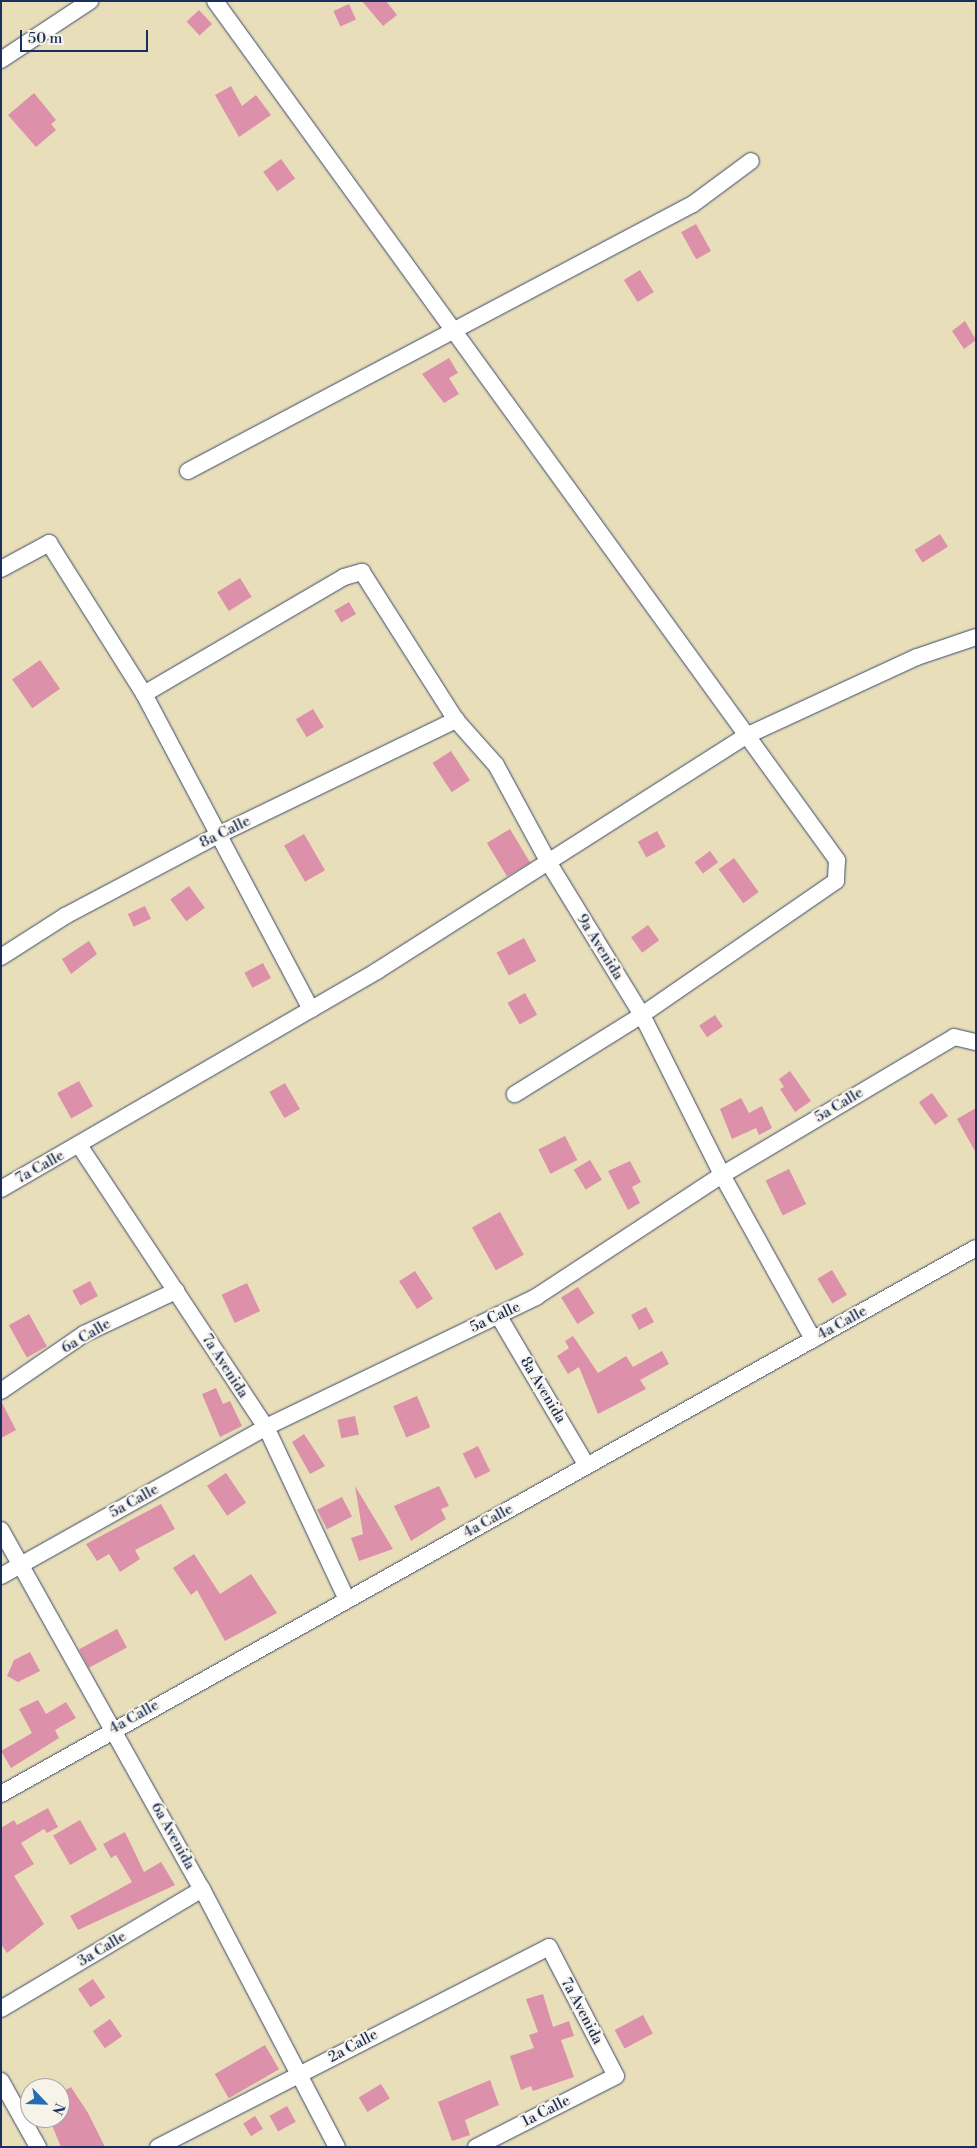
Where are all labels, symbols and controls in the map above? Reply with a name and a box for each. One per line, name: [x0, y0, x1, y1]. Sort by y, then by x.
scale bar: [22, 20, 150, 52]
text: 50 m: [28, 29, 62, 48]
street label: 8a Calle: [197, 812, 253, 852]
street label: 9a Avenida: [573, 911, 627, 983]
street label: 5a Calle: [812, 1084, 866, 1126]
street label: 7a Calle: [13, 1146, 67, 1188]
street label: 5a Calle: [467, 1298, 523, 1336]
street label: 4a Calle: [814, 1302, 870, 1344]
street label: 6a Calle: [58, 1315, 114, 1357]
street label: 7a Avenida: [198, 1331, 252, 1401]
street label: 8a Avenida: [516, 1354, 570, 1426]
street label: 5a Calle: [106, 1480, 162, 1522]
street label: 4a Calle: [460, 1500, 516, 1542]
street label: 4a Calle: [106, 1696, 162, 1738]
street label: 6a Avenida: [147, 1799, 199, 1873]
street label: 3a Calle: [75, 1928, 129, 1970]
street label: 7a Avenida: [557, 1975, 607, 2047]
street label: 2a Calle: [325, 2025, 381, 2067]
north arrow: [20, 2078, 70, 2128]
street label: 1a Calle: [519, 2091, 573, 2131]
text: N: [47, 2100, 68, 2117]

